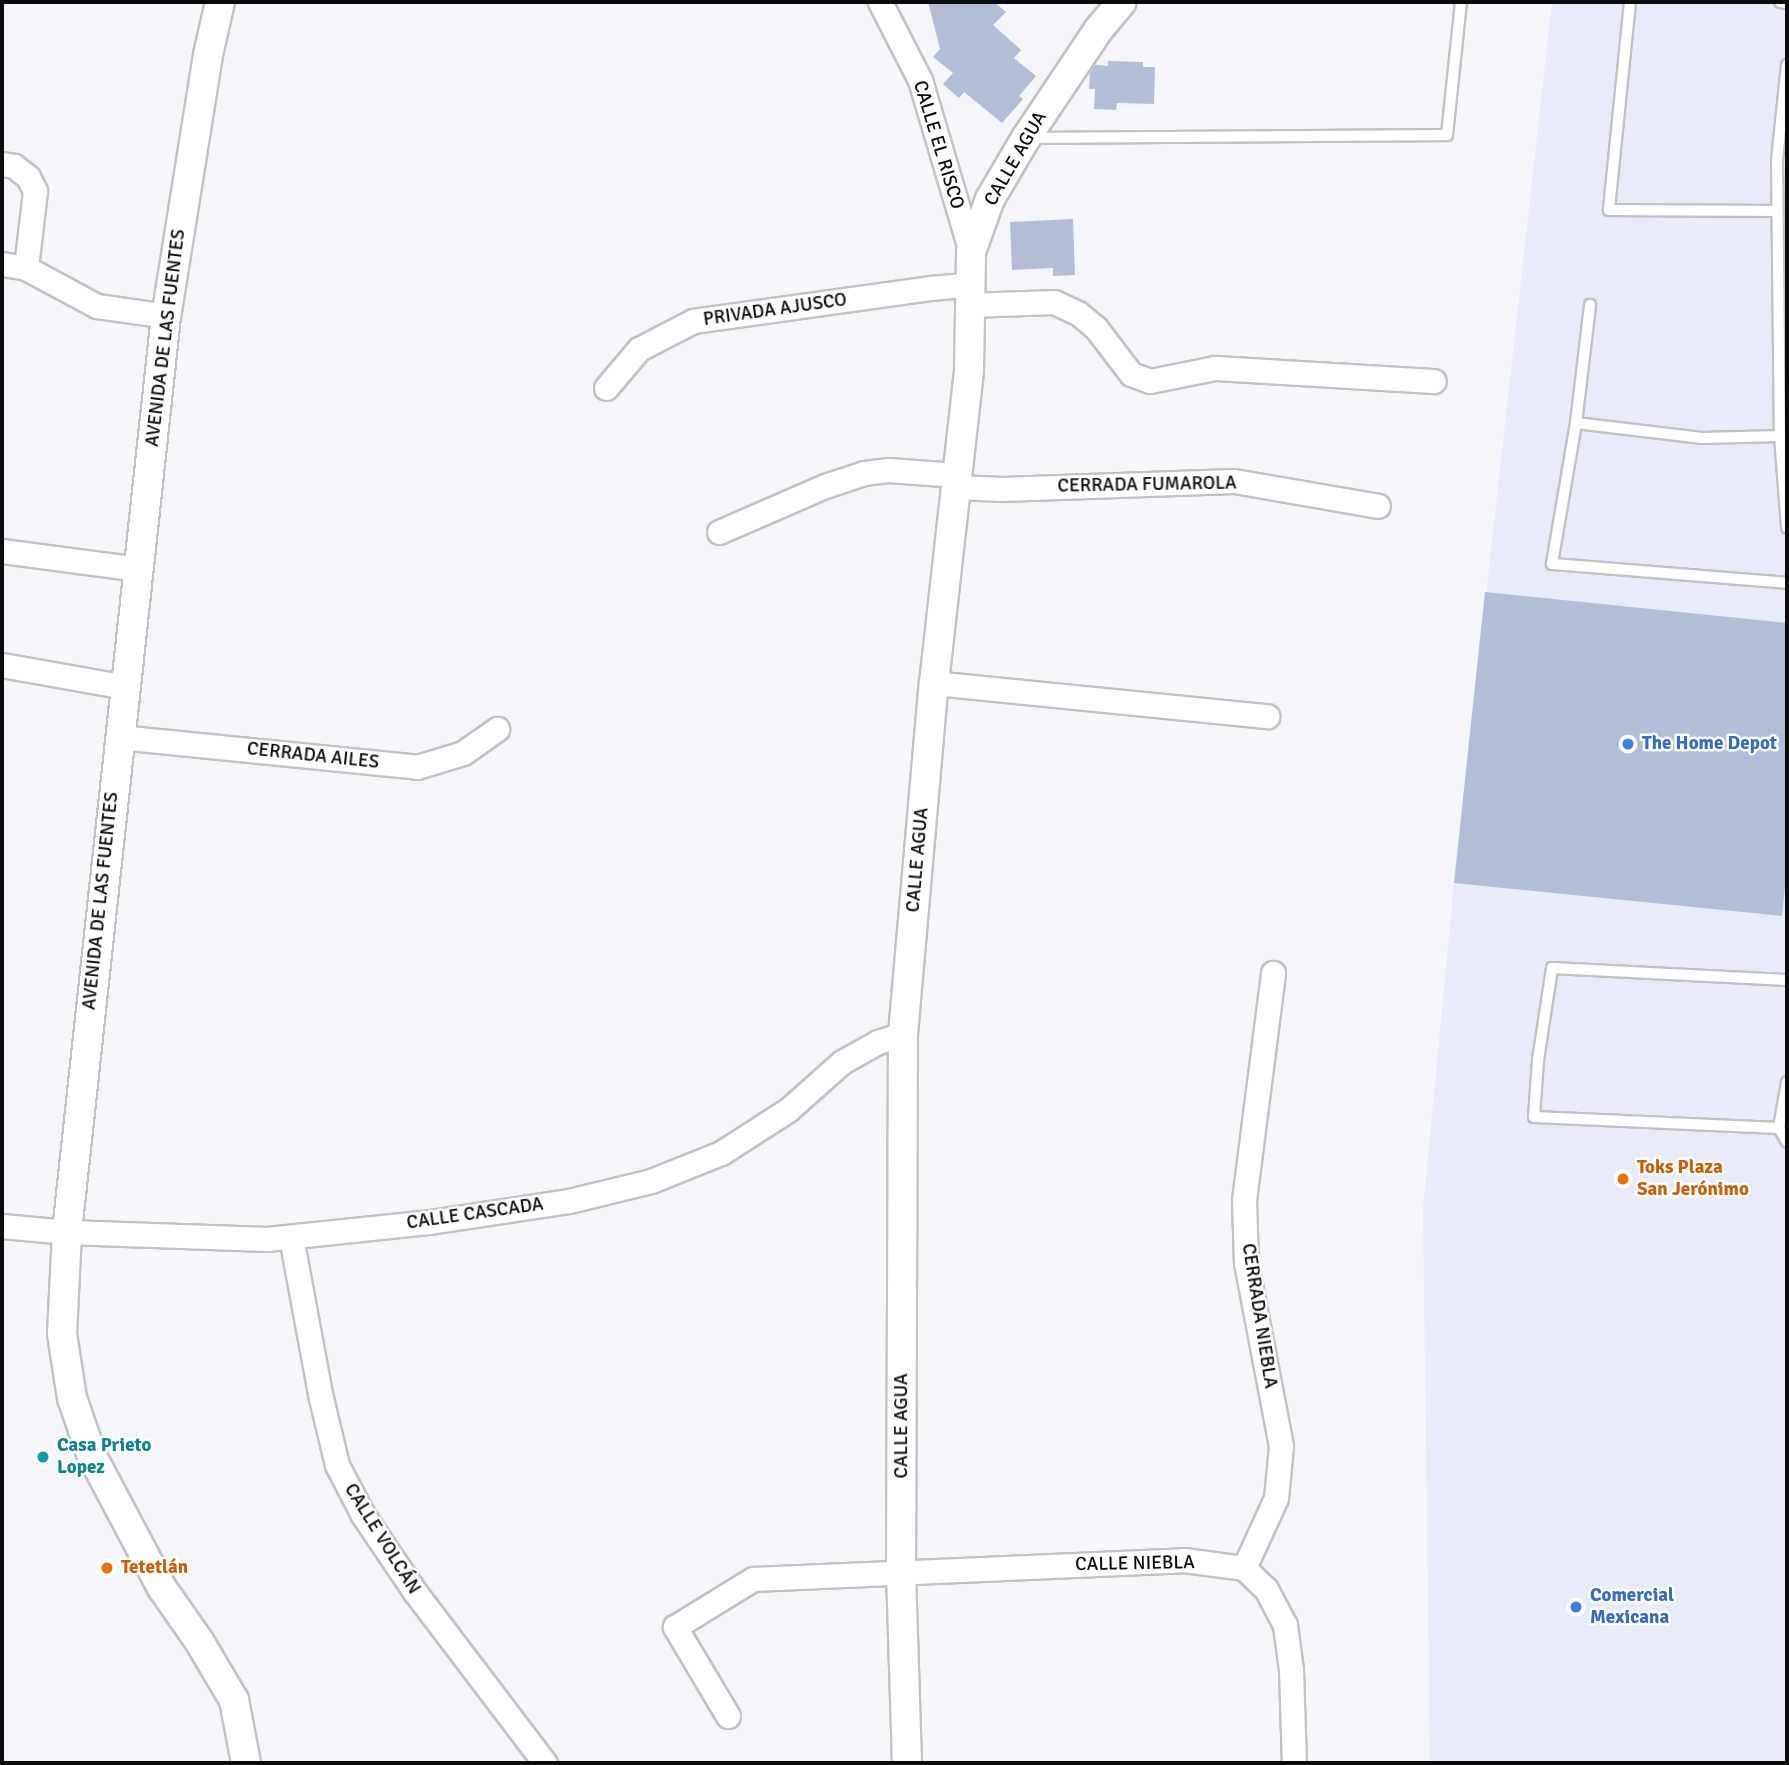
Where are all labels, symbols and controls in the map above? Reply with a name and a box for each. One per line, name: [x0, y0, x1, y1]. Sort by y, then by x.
street label: CALLE EL RISCO: [908, 78, 968, 212]
street label: CALLE AGUA: [980, 108, 1052, 210]
street label: AVENIDA DE LAS FUENTES: [141, 228, 191, 448]
street label: PRIVADA AJUSCO: [702, 289, 848, 331]
street label: CERRADA FUMAROLA: [1057, 472, 1237, 498]
place label: The Home Depot: [1642, 733, 1777, 755]
marker: The Home Depot: [1620, 736, 1636, 752]
street label: CERRADA AILES: [246, 738, 380, 774]
street label: AVENIDA DE LAS FUENTES: [78, 791, 124, 1011]
street label: CALLE AGUA: [902, 807, 934, 913]
place label: Toks Plaza San Jerónimo: [1637, 1157, 1749, 1201]
marker: Toks Plaza San Jerónimo: [1615, 1171, 1631, 1187]
street label: CALLE CASCADA: [405, 1193, 545, 1235]
street label: CERRADA NIEBLA: [1236, 1242, 1282, 1390]
street label: CALLE AGUA: [891, 1373, 913, 1479]
place label: Casa Prieto Lopez: [57, 1435, 151, 1479]
marker: Casa Prieto Lopez: [35, 1449, 51, 1465]
street label: CALLE VOLCÁN: [339, 1480, 425, 1598]
street label: CALLE NIEBLA: [1075, 1552, 1195, 1576]
place label: Tetetlán: [121, 1557, 188, 1579]
marker: Tetetlán: [99, 1560, 115, 1576]
place label: Comercial Mexicana: [1590, 1585, 1674, 1629]
marker: Comercial Mexicana: [1568, 1599, 1584, 1615]

